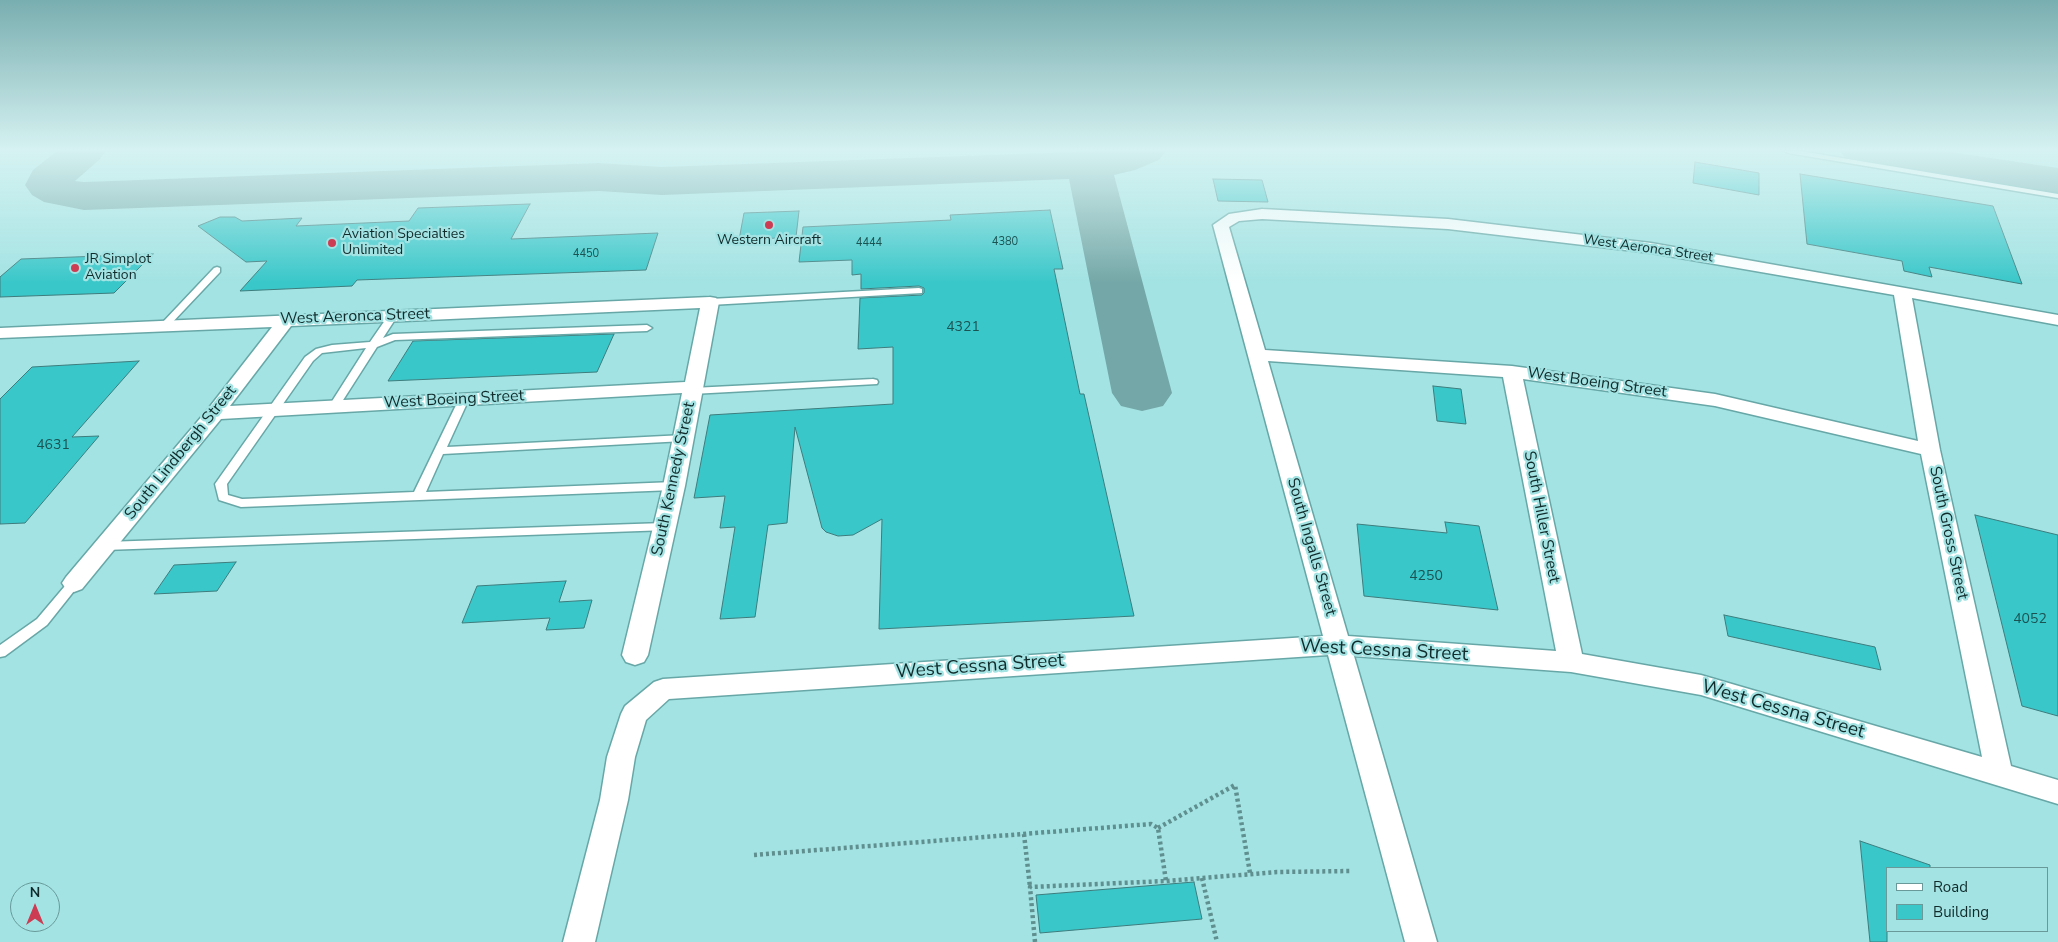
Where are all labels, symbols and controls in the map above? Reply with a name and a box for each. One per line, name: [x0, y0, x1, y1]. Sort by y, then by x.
marker: Western Aircraft: [763, 219, 775, 231]
place label: Aviation Specialties Unlimited: [342, 227, 465, 260]
street label: West Aeronca Street: [1582, 232, 1714, 266]
place label: Western Aircraft: [717, 233, 821, 249]
house number: 4380: [992, 235, 1018, 249]
house number: 4444: [856, 236, 882, 250]
marker: Aviation Specialties Unlimited: [326, 237, 338, 249]
house number: 4450: [573, 247, 599, 261]
place label: JR Simplot Aviation: [85, 252, 151, 284]
marker: JR Simplot Aviation: [69, 262, 81, 274]
street label: West Aeronca Street: [280, 305, 430, 329]
house number: 4321: [946, 320, 980, 336]
street label: West Boeing Street: [1526, 364, 1668, 402]
street label: South Lindbergh Street: [121, 382, 241, 524]
street label: West Boeing Street: [383, 387, 525, 413]
street label: South Kennedy Street: [648, 400, 700, 558]
house number: 4631: [36, 438, 70, 454]
street label: South Hiller Street: [1519, 449, 1563, 585]
street label: South Gross Street: [1924, 465, 1972, 601]
street label: South Ingalls Street: [1282, 476, 1340, 618]
house number: 4250: [1409, 569, 1443, 585]
house number: 4052: [2013, 612, 2047, 628]
street label: West Cessna Street: [1299, 635, 1469, 667]
street label: West Cessna Street: [895, 650, 1065, 684]
street label: West Cessna Street: [1699, 676, 1867, 744]
legend: [1886, 867, 2048, 932]
text: Road: [1933, 877, 1968, 897]
north arrow: [10, 882, 60, 932]
text: N: [30, 883, 40, 902]
text: Building: [1933, 902, 1989, 922]

